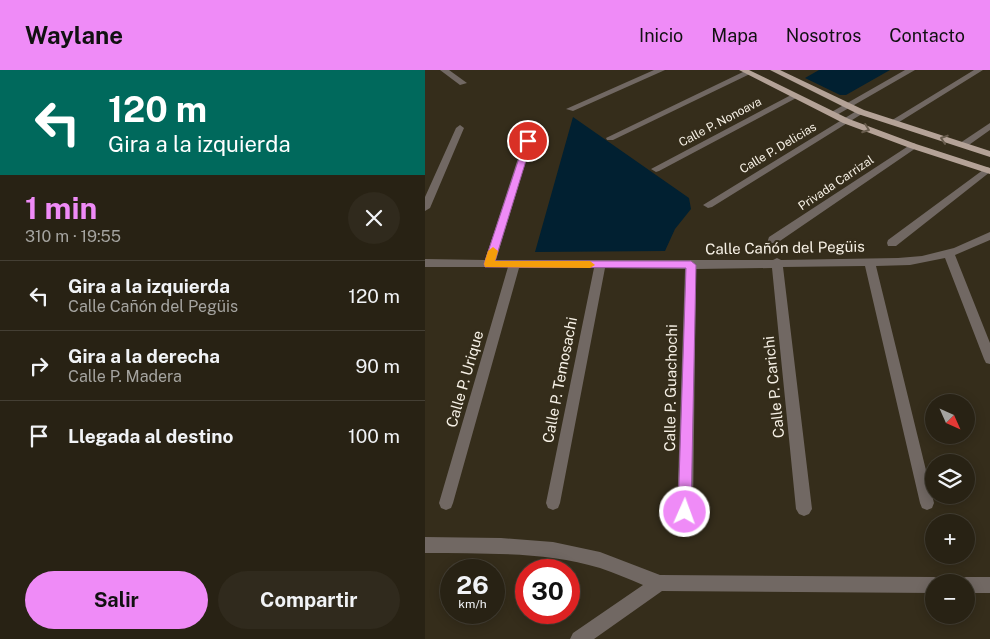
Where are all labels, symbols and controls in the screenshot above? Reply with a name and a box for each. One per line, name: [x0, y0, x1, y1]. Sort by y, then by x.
text: Waylane: [25, 21, 123, 49]
text: Inicio: [639, 25, 683, 46]
text: Mapa: [711, 25, 758, 46]
text: Nosotros: [786, 25, 861, 46]
text: Contacto: [889, 25, 965, 46]
text: 120 m: [108, 89, 207, 130]
icon: left: [25, 90, 90, 155]
street label: Calle P. Nonoava: [676, 94, 764, 150]
pin: [507, 120, 549, 162]
street label: Calle P. Delicias: [737, 120, 819, 176]
one-way arrow: [861, 123, 869, 133]
icon: arrive: [514, 127, 542, 155]
text: Gira a la izquierda: [108, 131, 291, 157]
one-way arrow: [940, 135, 948, 145]
street label: Privada Carrizal: [796, 152, 877, 213]
text: 1 min: [25, 190, 97, 226]
button: close: [348, 192, 400, 244]
text: 310 m · 19:55: [25, 227, 121, 246]
street label: Calle Cañón del Pegüis: [705, 238, 865, 257]
text: Gira a la izquierda: [68, 275, 230, 297]
icon: left: [25, 282, 53, 310]
text: 120 m: [348, 285, 400, 307]
text: Calle Cañón del Pegüis: [68, 297, 238, 316]
street label: Calle P. Temosachi: [539, 315, 580, 444]
street label: Calle P. Guachochi: [661, 324, 680, 452]
street label: Calle P. Urique: [443, 328, 486, 429]
street label: Calle P. Carichi: [760, 335, 787, 439]
text: Gira a la derecha: [68, 345, 220, 367]
icon: right: [25, 352, 53, 380]
text: 90 m: [356, 355, 400, 377]
text: Calle P. Madera: [68, 367, 182, 386]
north arrow: [925, 394, 975, 444]
map controls: [925, 394, 975, 624]
icon: arrive: [25, 422, 53, 450]
text: Llegada al destino: [68, 425, 233, 447]
text: 100 m: [348, 425, 400, 447]
button: layers: [925, 454, 975, 504]
position arrow: [658, 485, 710, 537]
button: +: [925, 514, 975, 564]
speed limit sign: 30: [515, 559, 580, 624]
text: 26: [456, 570, 489, 600]
button: Salir: [25, 571, 208, 629]
button: Compartir: [218, 571, 400, 629]
button: −: [925, 574, 975, 624]
text: km/h: [458, 597, 487, 611]

